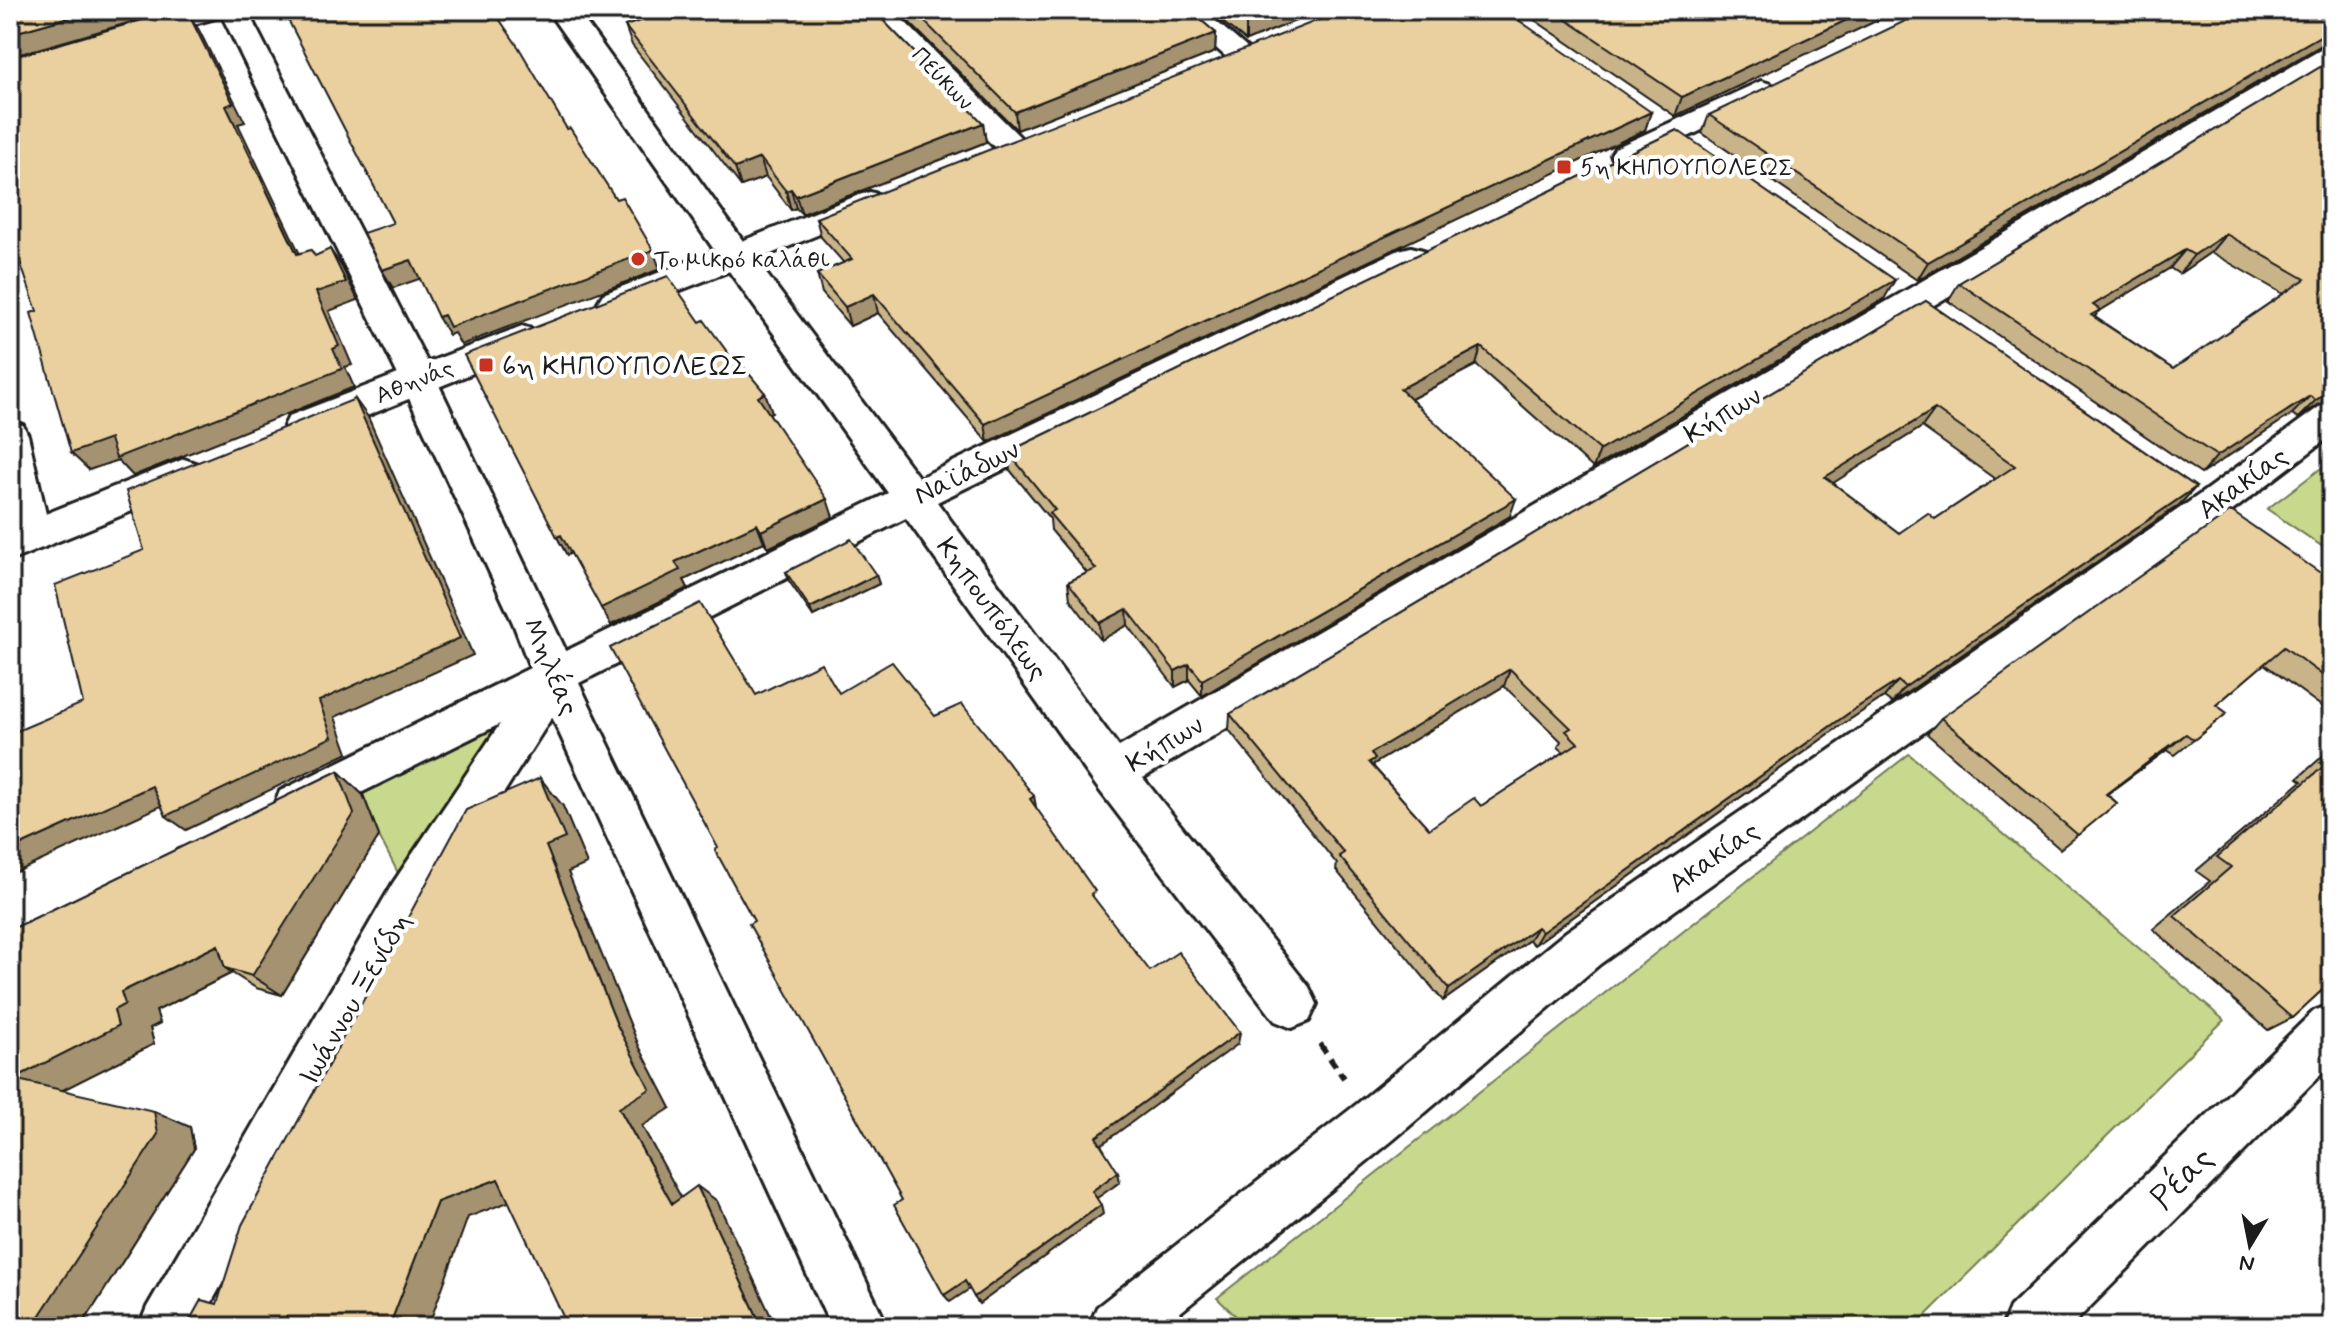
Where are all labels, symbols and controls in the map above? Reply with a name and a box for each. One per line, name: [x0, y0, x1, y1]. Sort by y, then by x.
street label: Πεύκων: [904, 41, 980, 117]
place label: 5η ΚΗΠΟΥΠΟΛΕΩΣ: [1580, 153, 1793, 184]
marker: 5η ΚΗΠΟΥΠΟΛΕΩΣ: [1555, 158, 1573, 176]
place label: Το μικρό καλάθι: [654, 245, 830, 276]
marker: Το μικρό καλάθι: [629, 250, 647, 268]
place label: 6η ΚΗΠΟΥΠΟΛΕΩΣ: [502, 349, 748, 386]
street label: Αθηνάς: [371, 353, 458, 412]
marker: 6η ΚΗΠΟΥΠΟΛΕΩΣ: [477, 356, 495, 374]
street label: Κήπων: [1678, 379, 1769, 454]
street label: Ναϊάδων: [908, 432, 1026, 515]
street label: Ακακίας: [2191, 439, 2296, 529]
street label: Κηπουπόλεως: [926, 530, 1055, 689]
street label: Μηλέας: [513, 613, 587, 721]
street label: Κήπων: [1120, 708, 1211, 783]
street label: Ακακίας: [1662, 813, 1767, 903]
street label: Ιωάννου Ξενίδη: [292, 906, 421, 1092]
street label: Ρέας: [2141, 1137, 2224, 1220]
north arrow: [2210, 1205, 2290, 1285]
text: N: [2237, 1248, 2257, 1278]

